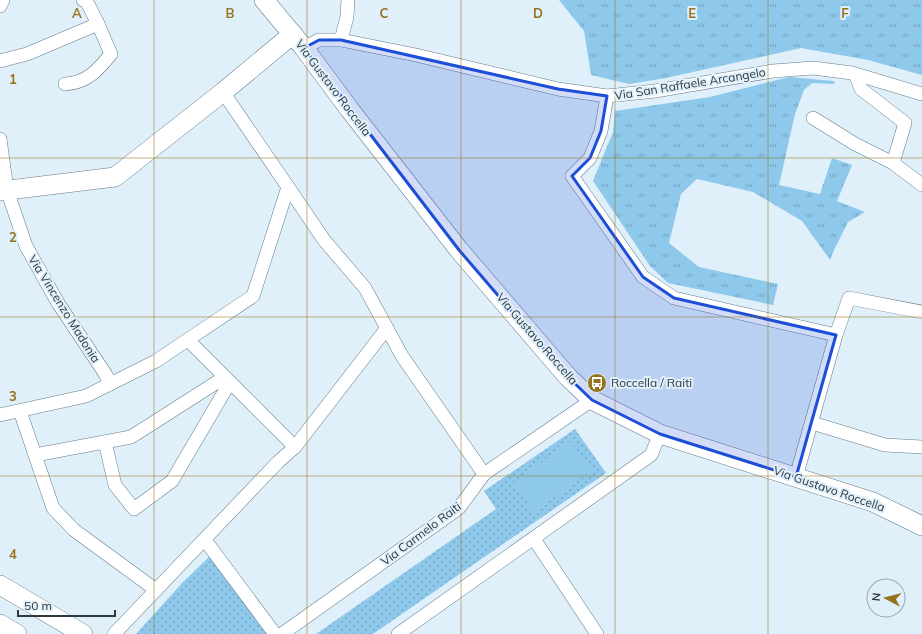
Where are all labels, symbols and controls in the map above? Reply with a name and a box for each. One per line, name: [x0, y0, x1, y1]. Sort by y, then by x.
text: A: [72, 5, 82, 21]
text: B: [226, 5, 235, 21]
text: C: [380, 5, 389, 21]
text: D: [533, 5, 543, 21]
text: E: [688, 5, 696, 21]
text: F: [841, 5, 849, 21]
street label: Via Gustavo Roccella: [292, 37, 375, 139]
street label: Via San Raffaele Arcangelo: [613, 64, 767, 103]
text: 1: [9, 71, 17, 87]
text: 2: [9, 229, 17, 245]
street label: Via Vincenzo Madonia: [25, 252, 104, 365]
street label: Via Gustavo Roccella: [493, 290, 581, 388]
bus stop icon: Roccella / Raiti: [586, 372, 608, 394]
place label: Roccella / Raiti: [611, 375, 692, 390]
text: 3: [9, 388, 17, 404]
street label: Via Gustavo Roccella: [771, 462, 887, 515]
street label: Via Carmelo Raiti: [378, 499, 464, 569]
text: 4: [9, 546, 17, 562]
north arrow: [866, 578, 906, 618]
scale bar: [18, 592, 115, 618]
text: N: [869, 592, 884, 602]
text: 50 m: [24, 598, 52, 613]

